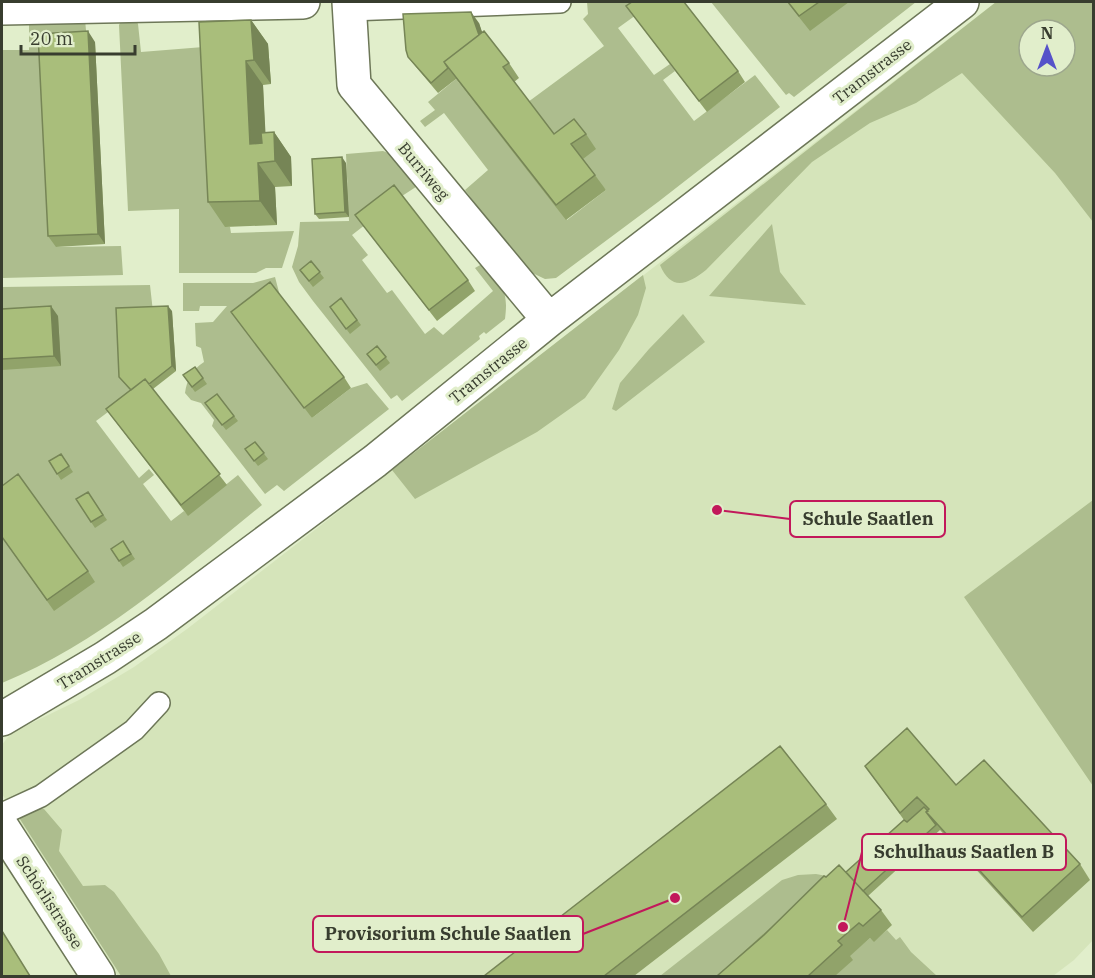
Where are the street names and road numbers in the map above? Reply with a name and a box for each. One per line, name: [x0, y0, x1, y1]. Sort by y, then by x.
street label: Tramstrasse: [829, 34, 915, 108]
street label: Burriweg: [394, 138, 454, 204]
street label: Tramstrasse: [445, 332, 531, 408]
street label: Tramstrasse: [54, 626, 144, 694]
street label: Schörlistrasse: [13, 852, 87, 952]

